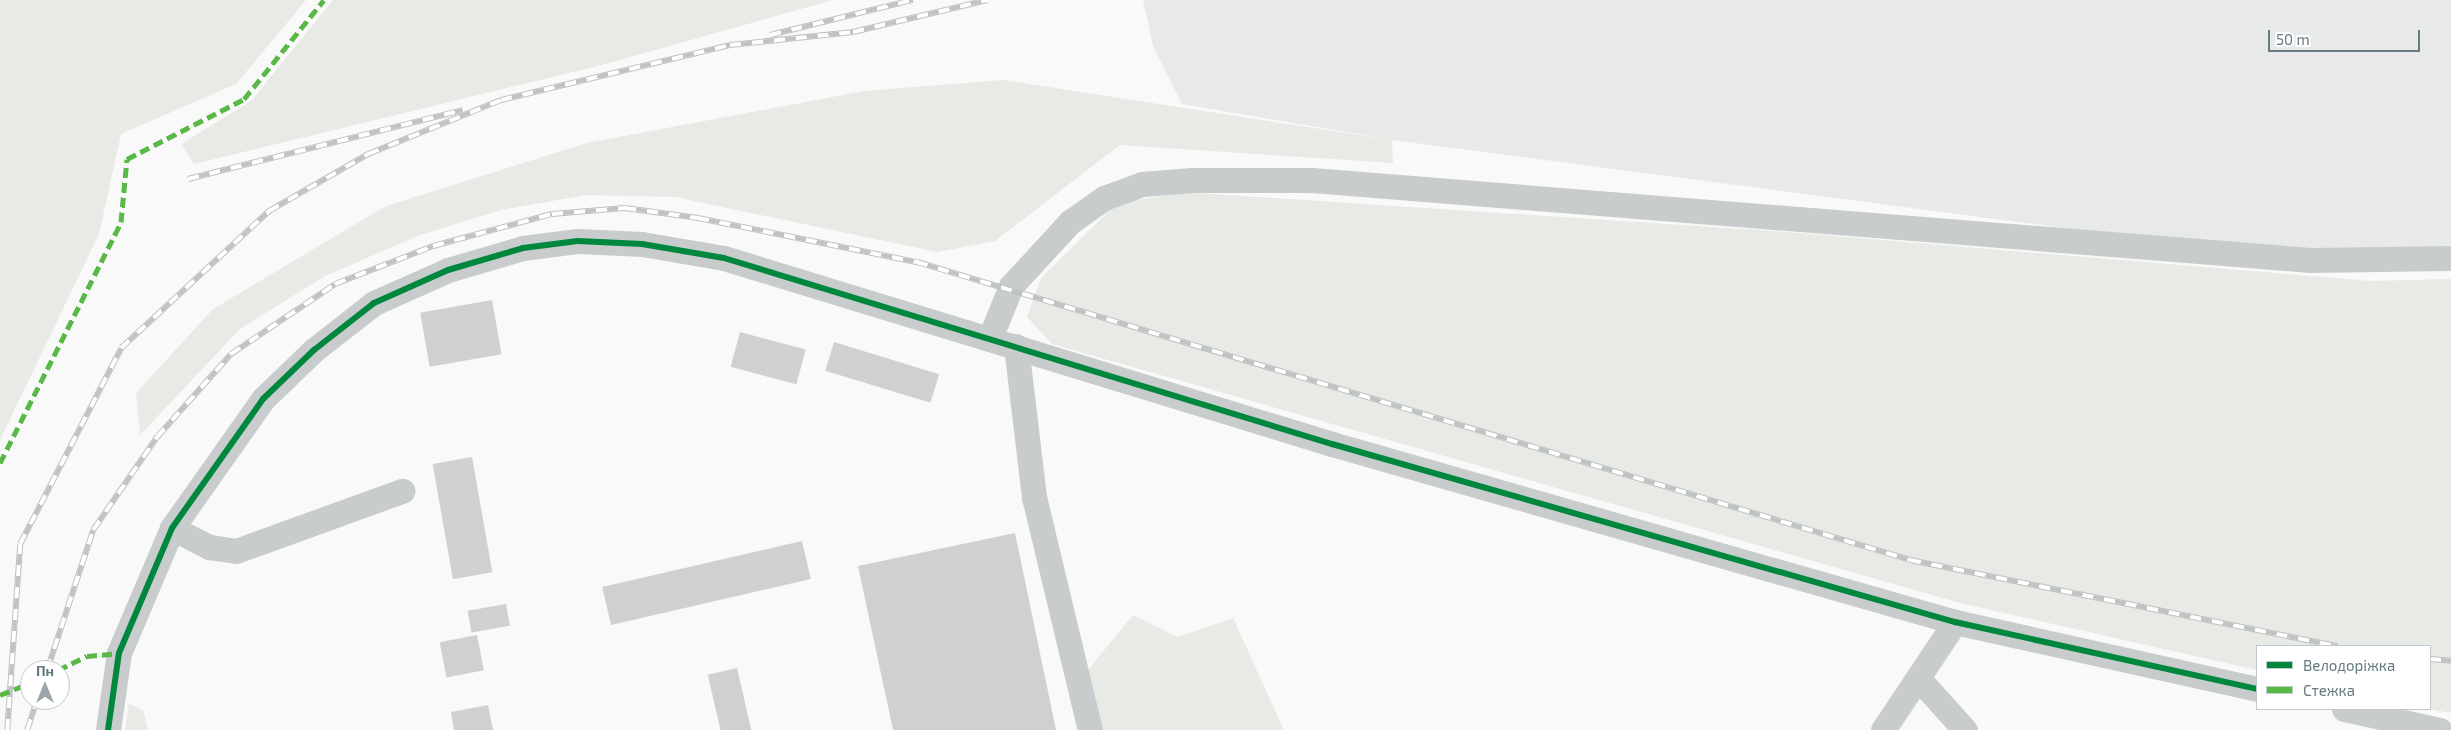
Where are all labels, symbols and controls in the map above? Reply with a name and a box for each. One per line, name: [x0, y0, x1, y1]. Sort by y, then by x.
scale bar: [2271, 20, 2424, 52]
text: 50 m: [2276, 30, 2310, 48]
legend: [2256, 645, 2431, 710]
text: Велодоріжка: [2303, 656, 2395, 674]
north arrow: [20, 660, 70, 710]
text: Пн: [36, 662, 54, 679]
text: Стежка: [2303, 681, 2355, 699]

